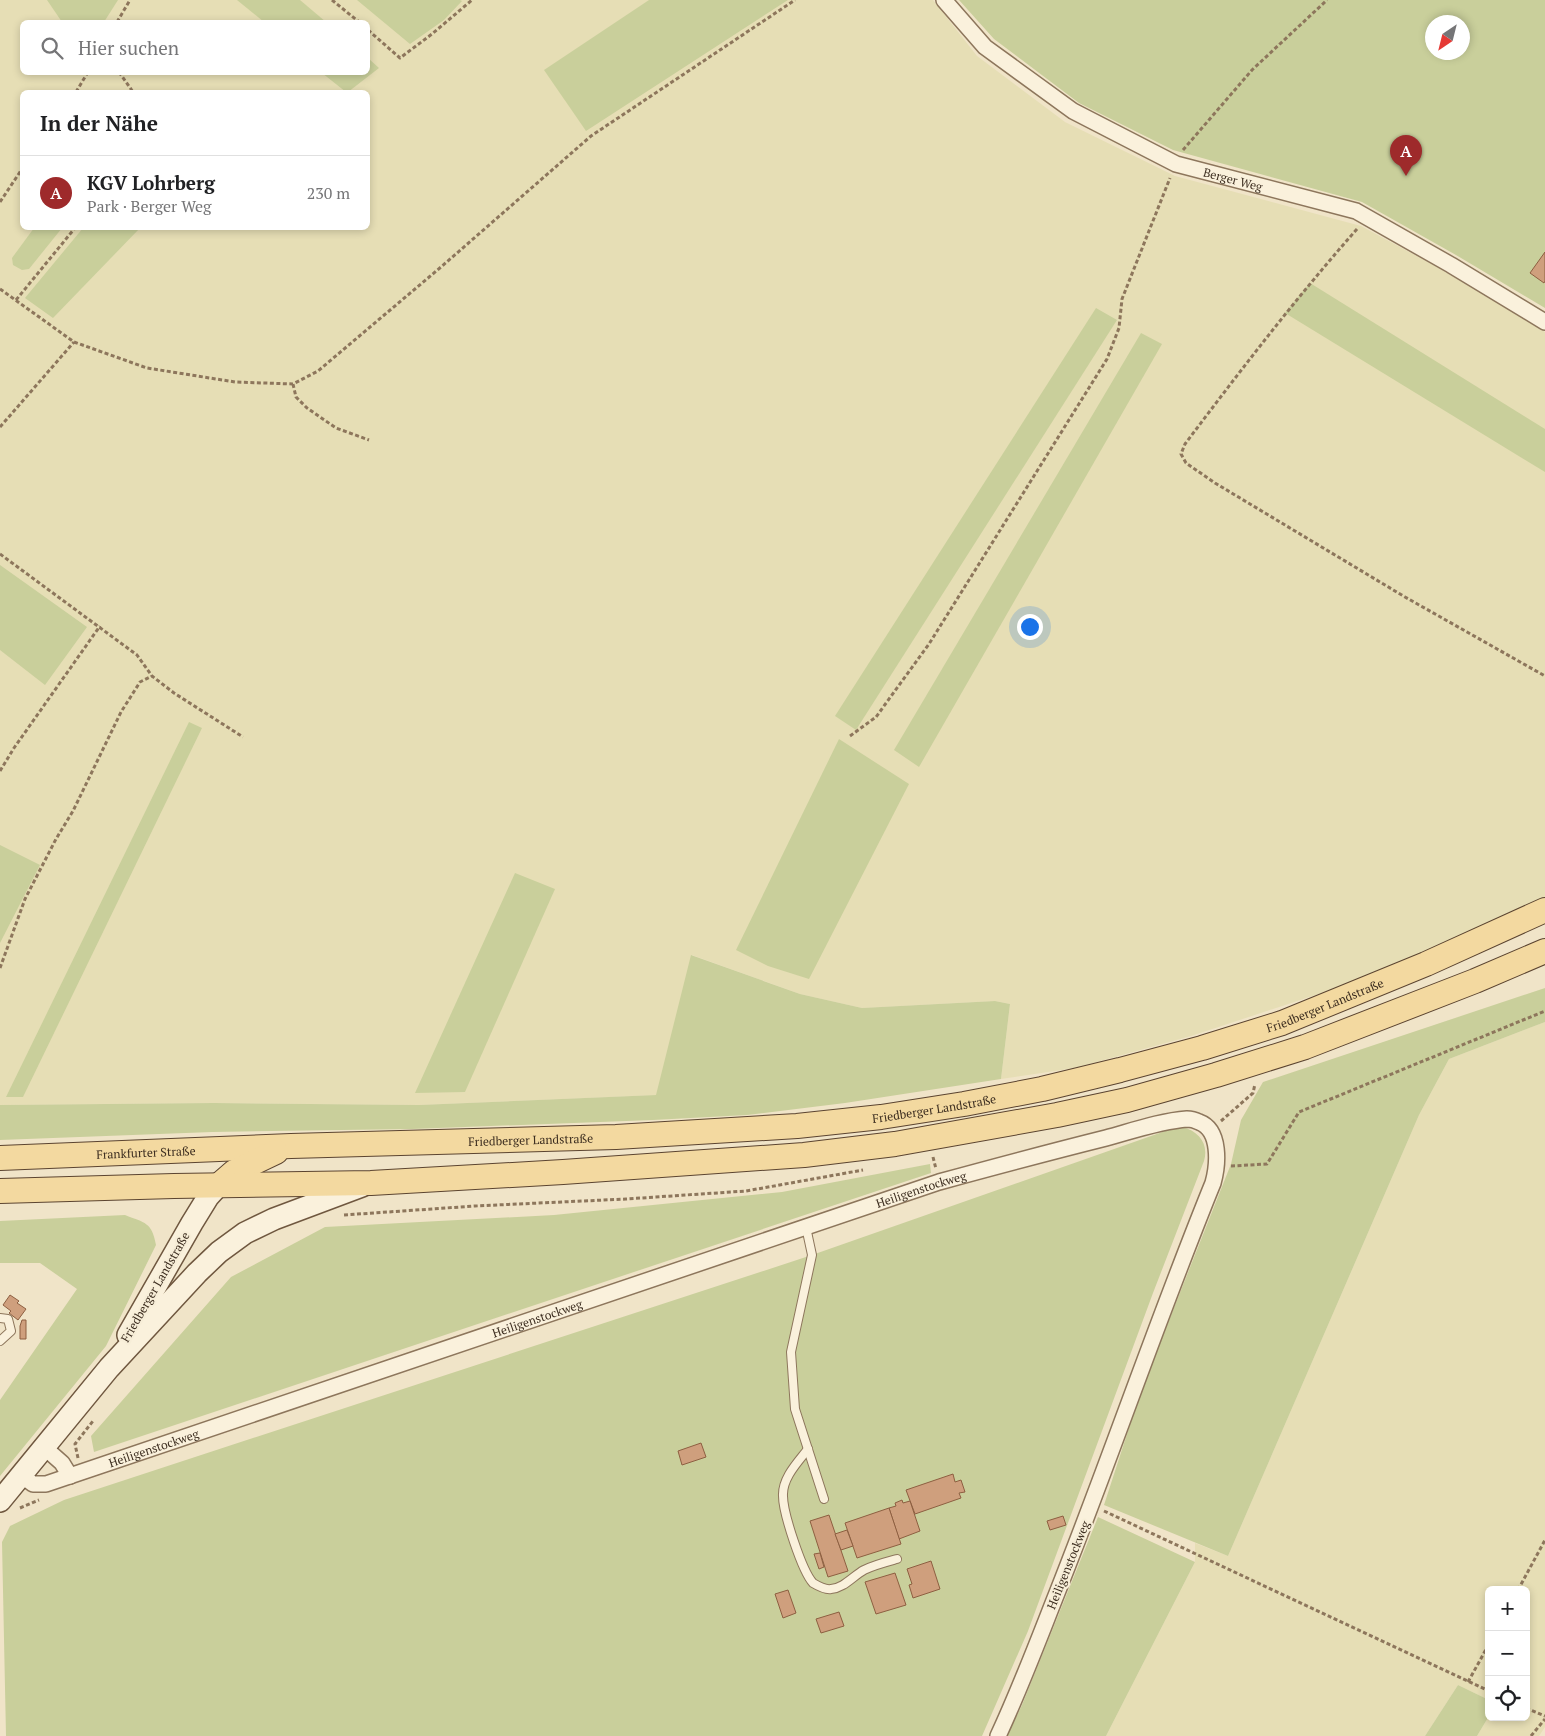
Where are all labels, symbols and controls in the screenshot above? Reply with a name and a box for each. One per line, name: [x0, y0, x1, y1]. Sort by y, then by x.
north arrow: [1425, 15, 1470, 60]
search box: [20, 20, 370, 75]
icon: search: [38, 34, 66, 62]
text: Hier suchen: [78, 35, 179, 60]
text: In der Nähe: [40, 109, 158, 137]
pin: A: [1390, 135, 1422, 176]
street label: Berger Weg: [1202, 164, 1265, 194]
text: KGV Lohrberg: [87, 170, 215, 195]
text: A: [50, 182, 62, 204]
text: 230 m: [307, 182, 350, 204]
text: Park · Berger Weg: [87, 195, 212, 217]
your location: [1017, 614, 1043, 640]
street label: Friedberger Landstraße: [1264, 975, 1386, 1035]
street label: Friedberger Landstraße: [872, 1091, 997, 1125]
street label: Friedberger Landstraße: [468, 1130, 593, 1149]
street label: Frankfurter Straße: [96, 1142, 196, 1162]
street label: Heiligenstockweg: [874, 1167, 968, 1210]
street label: Friedberger Landstraße: [117, 1229, 193, 1345]
street label: Heiligenstockweg: [490, 1296, 585, 1340]
street label: Heiligenstockweg: [106, 1425, 201, 1470]
street label: Heiligenstockweg: [1043, 1518, 1093, 1611]
map controls: [1485, 1586, 1530, 1721]
button: +: [1485, 1586, 1530, 1631]
button: −: [1485, 1631, 1530, 1676]
button: locate: [1485, 1676, 1530, 1721]

